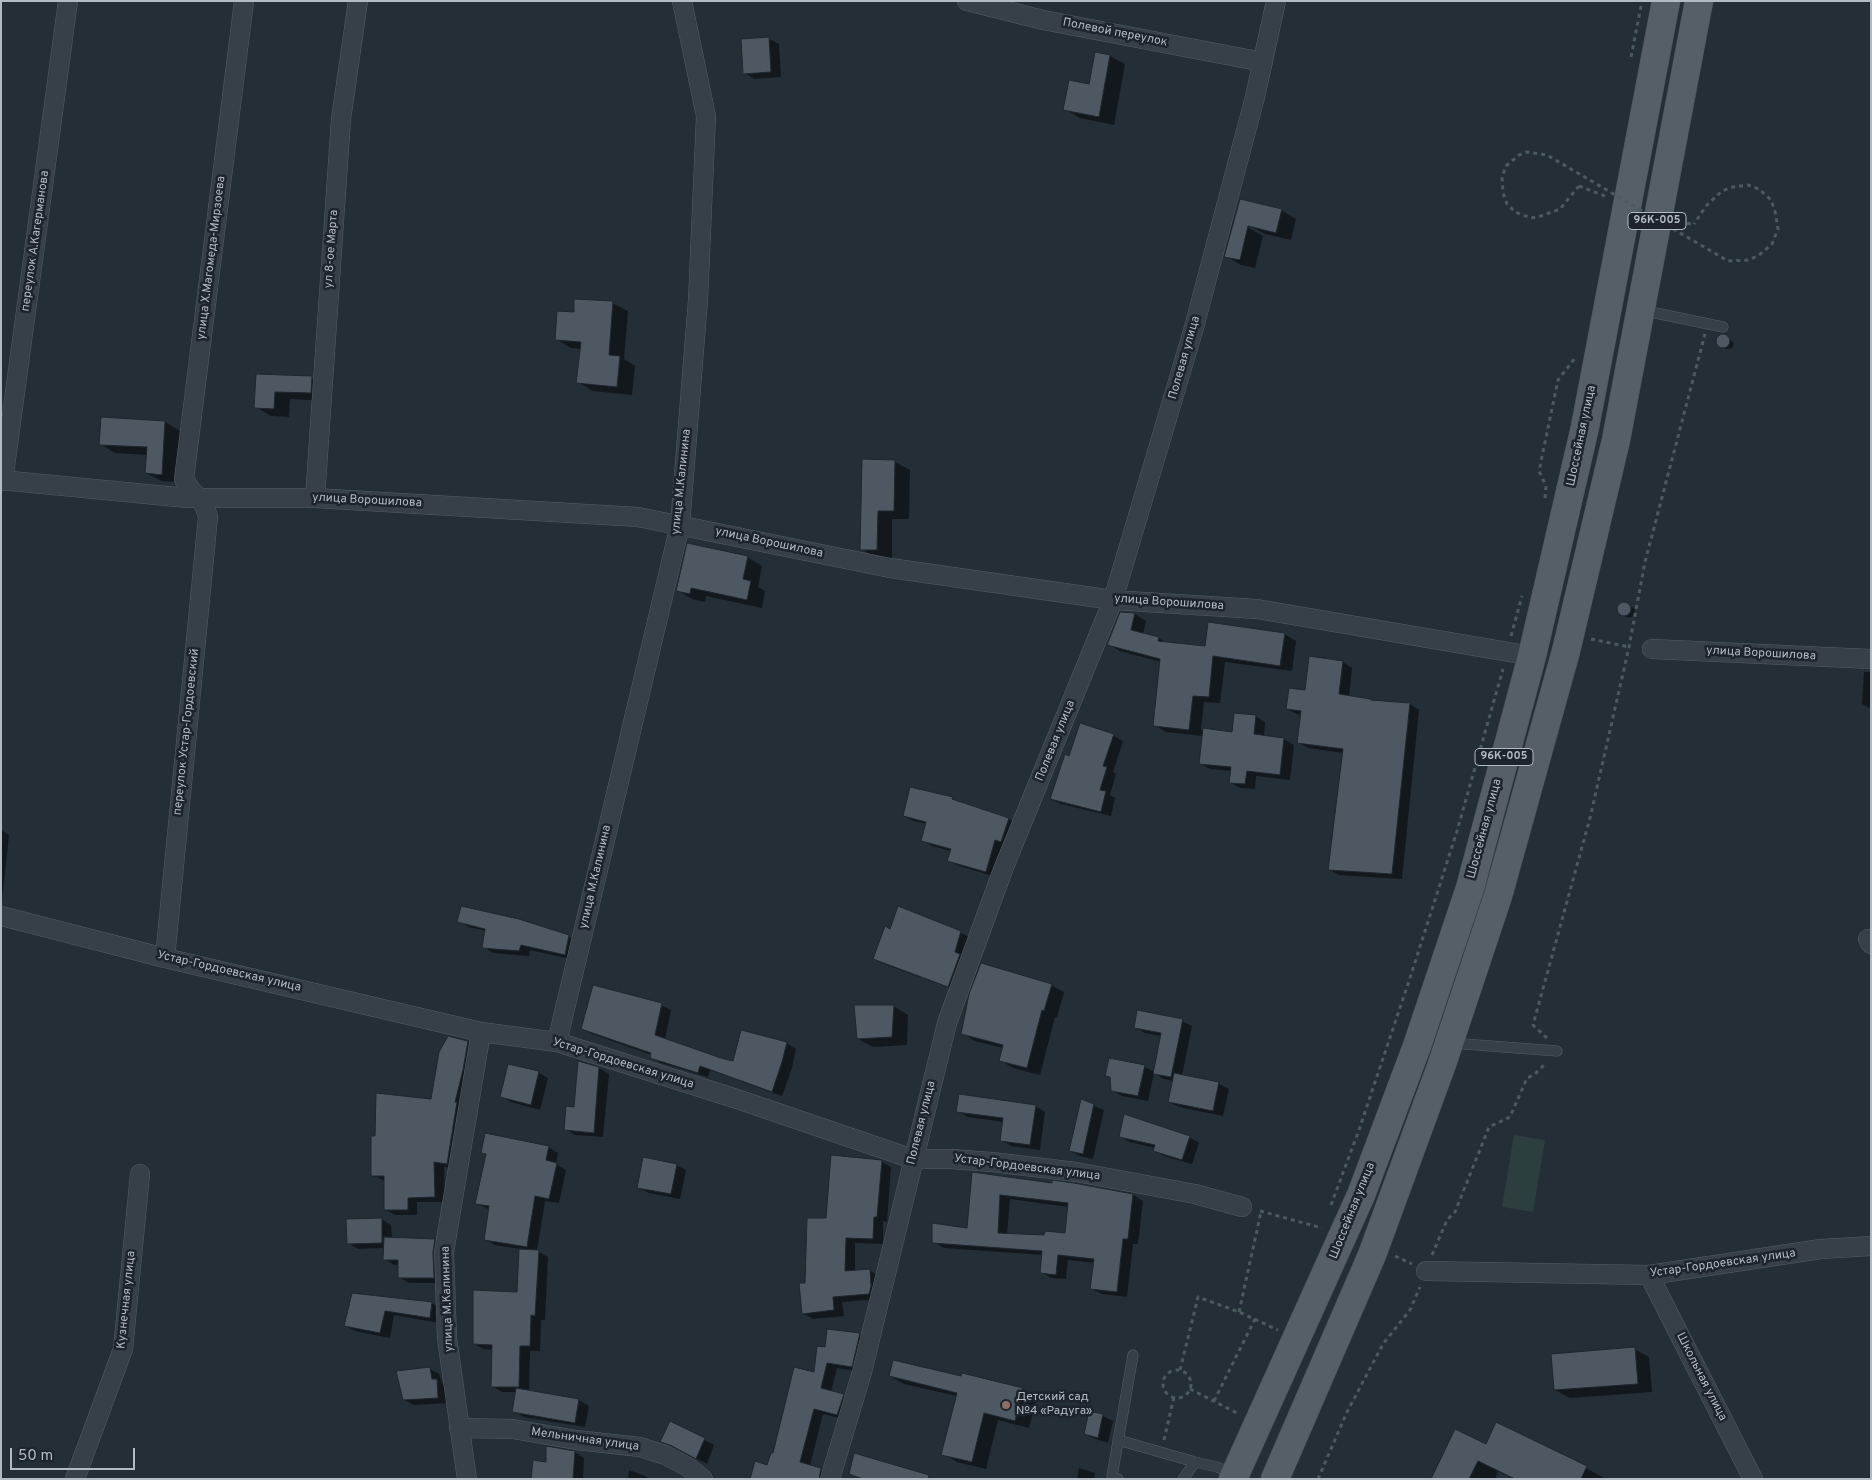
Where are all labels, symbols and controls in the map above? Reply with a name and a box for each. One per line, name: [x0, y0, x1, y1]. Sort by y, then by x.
street label: Полевой переулок: [1061, 16, 1169, 50]
street label: переулок А.Кагерманова: [19, 170, 53, 312]
street label: улица Х.Магомеда-Мирзоева: [195, 175, 229, 341]
street label: ул 8-ое Марта: [322, 209, 342, 289]
road number: 96К-005: [1628, 212, 1686, 230]
street label: Полевая улица: [1166, 315, 1204, 401]
street label: Шоссейная улица: [1564, 384, 1600, 488]
street label: улица М.Калинина: [669, 428, 695, 536]
street label: улица Ворошилова: [312, 491, 422, 511]
street label: улица Ворошилова: [714, 525, 824, 561]
street label: улица Ворошилова: [1114, 592, 1224, 614]
street label: улица Ворошилова: [1706, 644, 1816, 664]
street label: переулок Устар-Гордоевский: [171, 648, 203, 816]
street label: Полевая улица: [1033, 698, 1079, 784]
road number: 96К-005: [1475, 749, 1533, 766]
street label: Шоссейная улица: [1465, 778, 1505, 880]
street label: улица М.Калинина: [577, 824, 615, 930]
street label: Устар-Гордоевская улица: [156, 948, 302, 996]
street label: Устар-Гордоевская улица: [551, 1036, 695, 1092]
street label: Полевая улица: [905, 1079, 939, 1167]
street label: Устар-Гордоевская улица: [953, 1152, 1101, 1184]
street label: Шоссейная улица: [1327, 1161, 1379, 1261]
street label: улица М.Калинина: [439, 1246, 457, 1352]
street label: Устар-Гордоевская улица: [1649, 1247, 1797, 1281]
street label: Кузнечная улица: [115, 1250, 139, 1350]
street label: Школьная улица: [1672, 1330, 1730, 1424]
place label: Детский сад №4 «Радуга»: [1016, 1391, 1092, 1419]
marker: Детский сад №4 «Радуга»: [1000, 1399, 1012, 1411]
street label: Мельничная улица: [530, 1425, 640, 1455]
scale bar: [12, 1438, 138, 1470]
text: 50 m: [18, 1447, 53, 1466]

